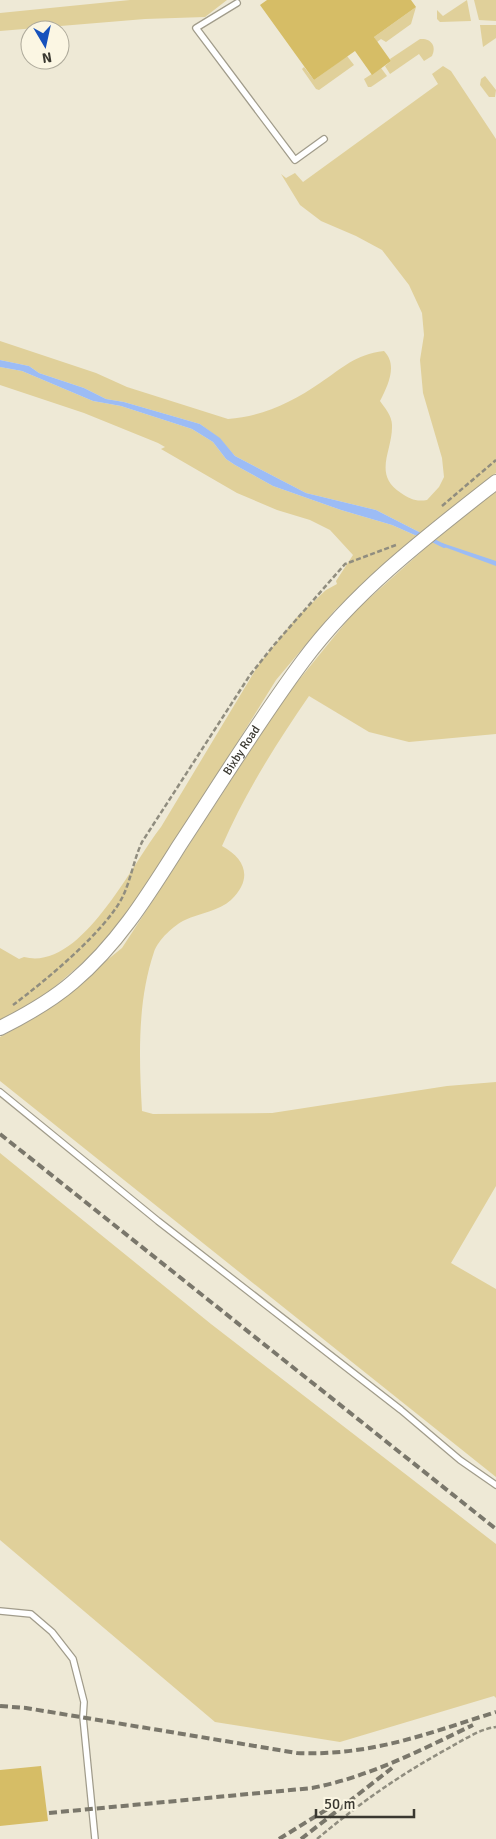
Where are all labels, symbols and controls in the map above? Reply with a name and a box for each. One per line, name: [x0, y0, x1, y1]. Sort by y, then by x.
north arrow: [20, 20, 70, 70]
text: N: [41, 48, 53, 67]
street label: Bixby Road: [220, 722, 263, 778]
scale bar: [316, 1786, 414, 1818]
text: 50 m: [324, 1795, 355, 1813]

